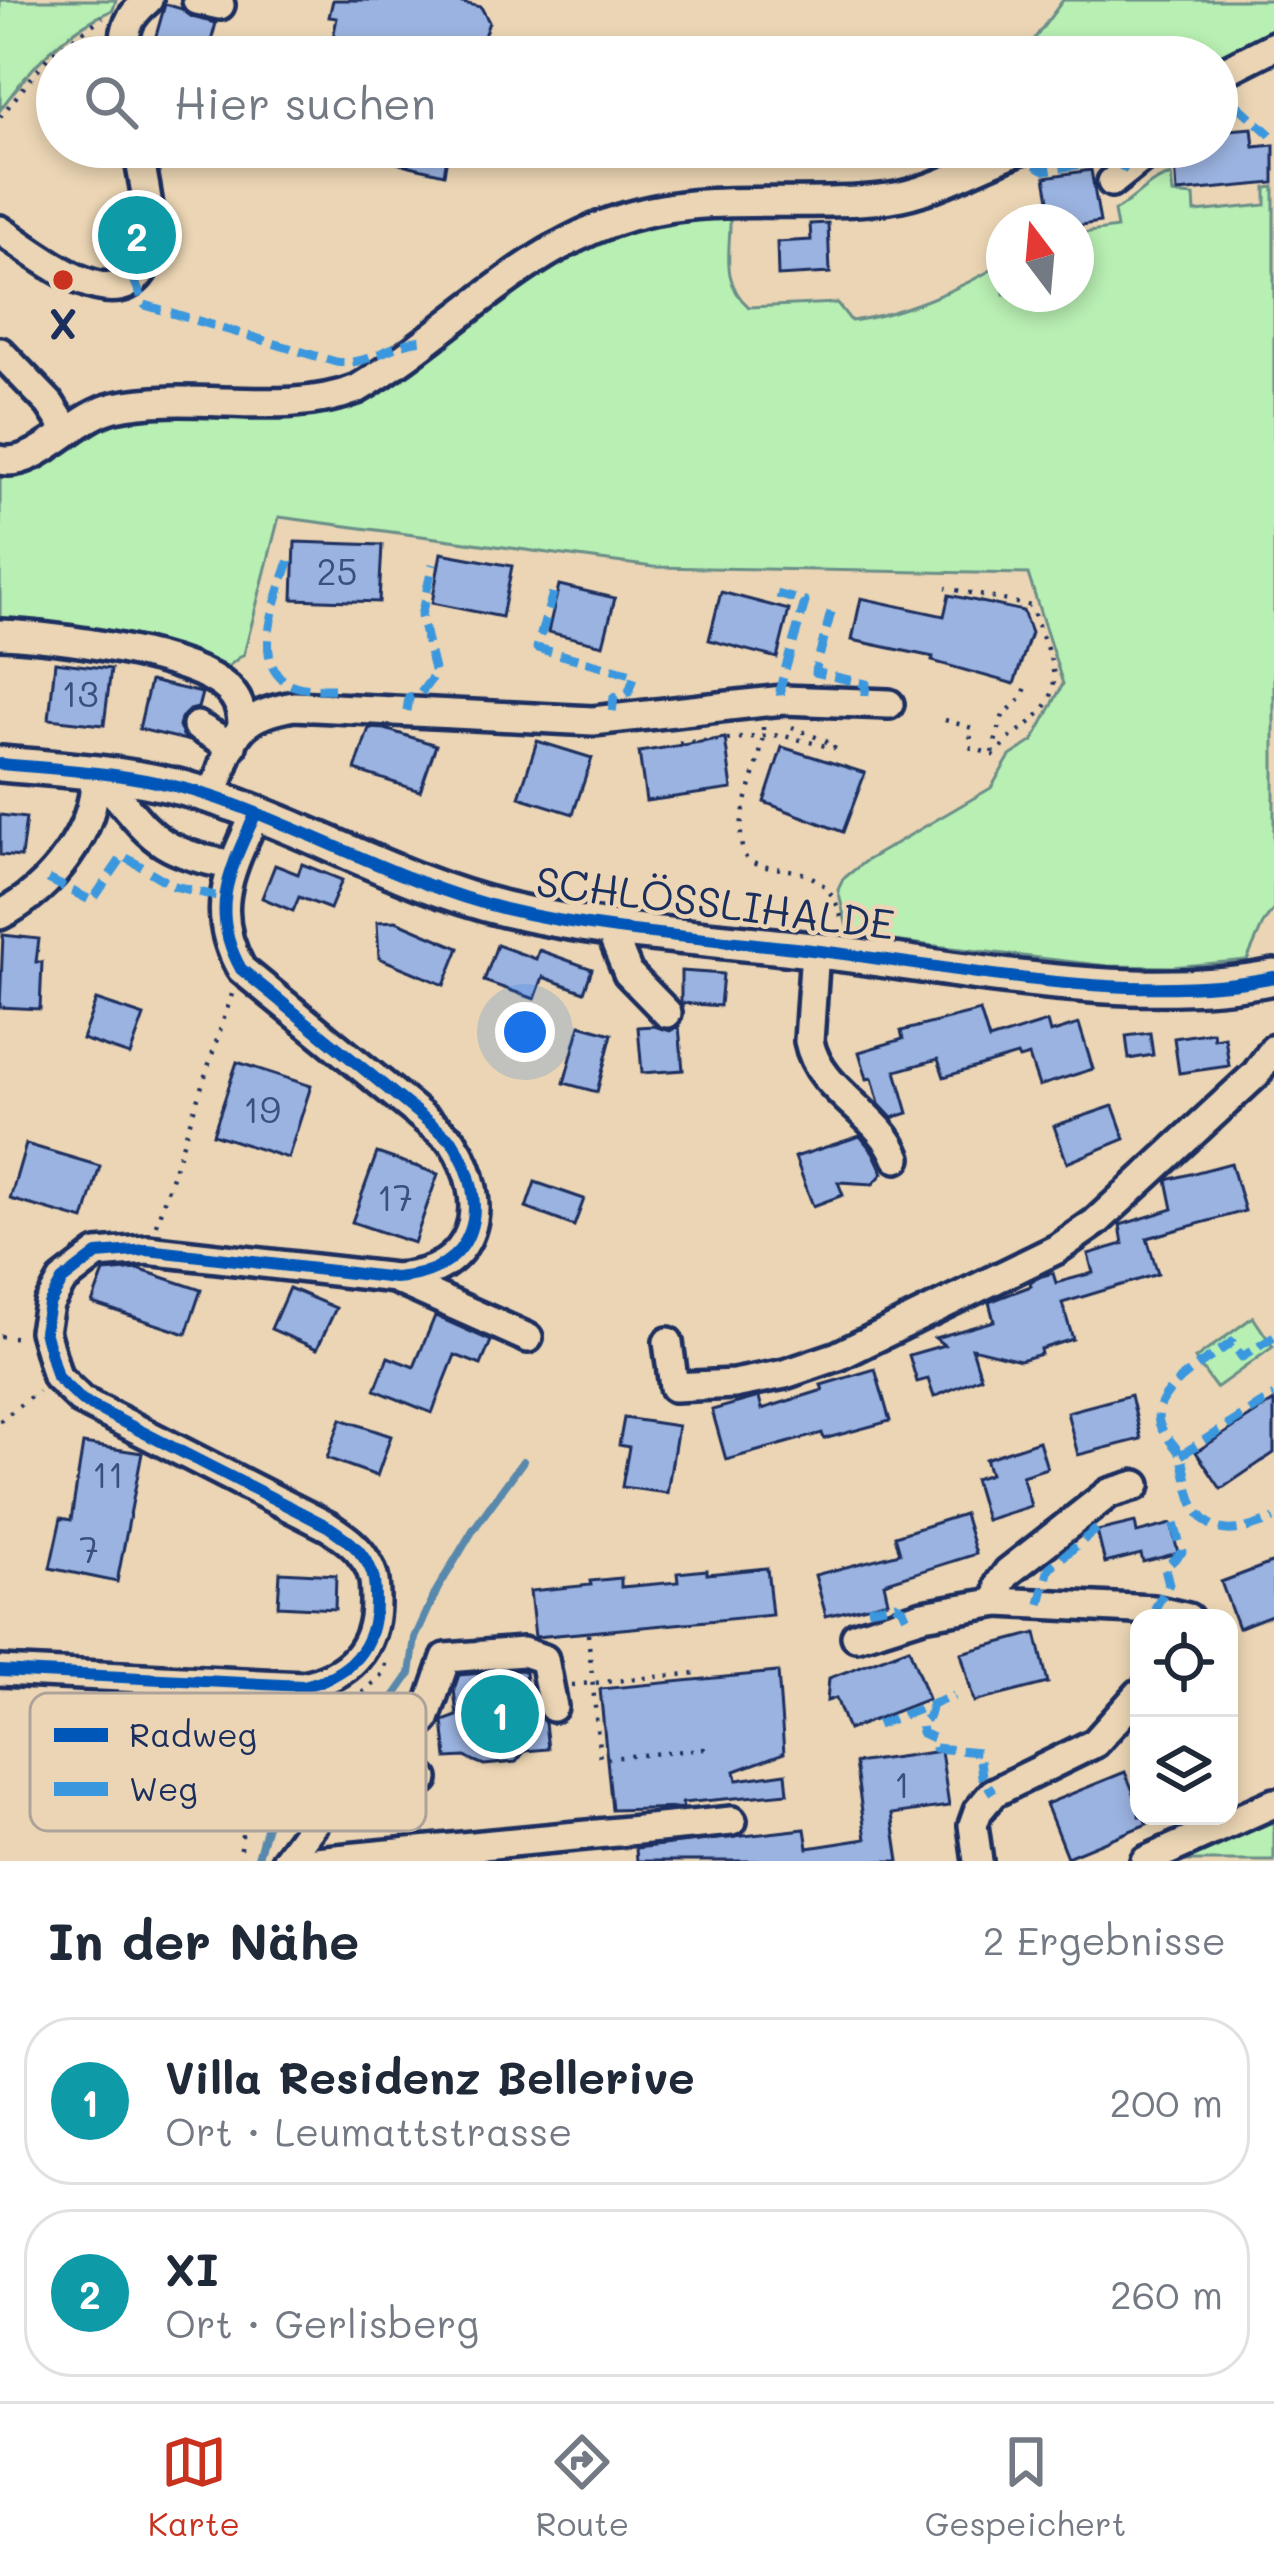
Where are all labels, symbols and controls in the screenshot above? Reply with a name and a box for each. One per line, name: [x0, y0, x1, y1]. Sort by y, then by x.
search box: [36, 36, 1238, 168]
icon: search: [78, 69, 144, 135]
text: Hier suchen: [174, 73, 436, 131]
pin: 2: [98, 190, 176, 280]
north arrow: [986, 204, 1094, 312]
marker: X: [50, 267, 76, 293]
place label: X: [49, 295, 77, 350]
house number: 25: [316, 547, 358, 594]
house number: 13: [61, 669, 99, 716]
street label: SCHLÖSSLIHALDE: [533, 852, 898, 951]
your location: [495, 1002, 555, 1062]
house number: 19: [243, 1085, 281, 1132]
house number: 17: [377, 1173, 413, 1220]
house number: 11: [92, 1450, 124, 1497]
house number: 7: [79, 1525, 99, 1572]
map controls: [1130, 1609, 1238, 1825]
button: locate: [1130, 1609, 1238, 1717]
pin: 1: [461, 1669, 539, 1759]
legend: [30, 1693, 426, 1831]
text: Radweg: [129, 1712, 257, 1755]
button: layers: [1130, 1717, 1238, 1825]
house number: 1: [894, 1760, 910, 1807]
text: Weg: [129, 1766, 198, 1809]
text: In der Nähe: [48, 1906, 359, 1973]
text: 2 Ergebnisse: [983, 1914, 1226, 1965]
text: Villa Residenz Bellerive: [165, 2047, 695, 2105]
text: 1: [81, 2076, 99, 2127]
text: 200 m: [1110, 2076, 1223, 2127]
text: Ort · Leumattstrasse: [165, 2105, 572, 2156]
text: XI: [165, 2239, 219, 2297]
text: 2: [79, 2268, 101, 2319]
text: 260 m: [1110, 2268, 1223, 2319]
text: Ort · Gerlisberg: [165, 2297, 479, 2348]
tab: Karte: [148, 2429, 240, 2544]
tab: Route: [536, 2429, 629, 2544]
tab: Gespeichert: [925, 2429, 1126, 2544]

